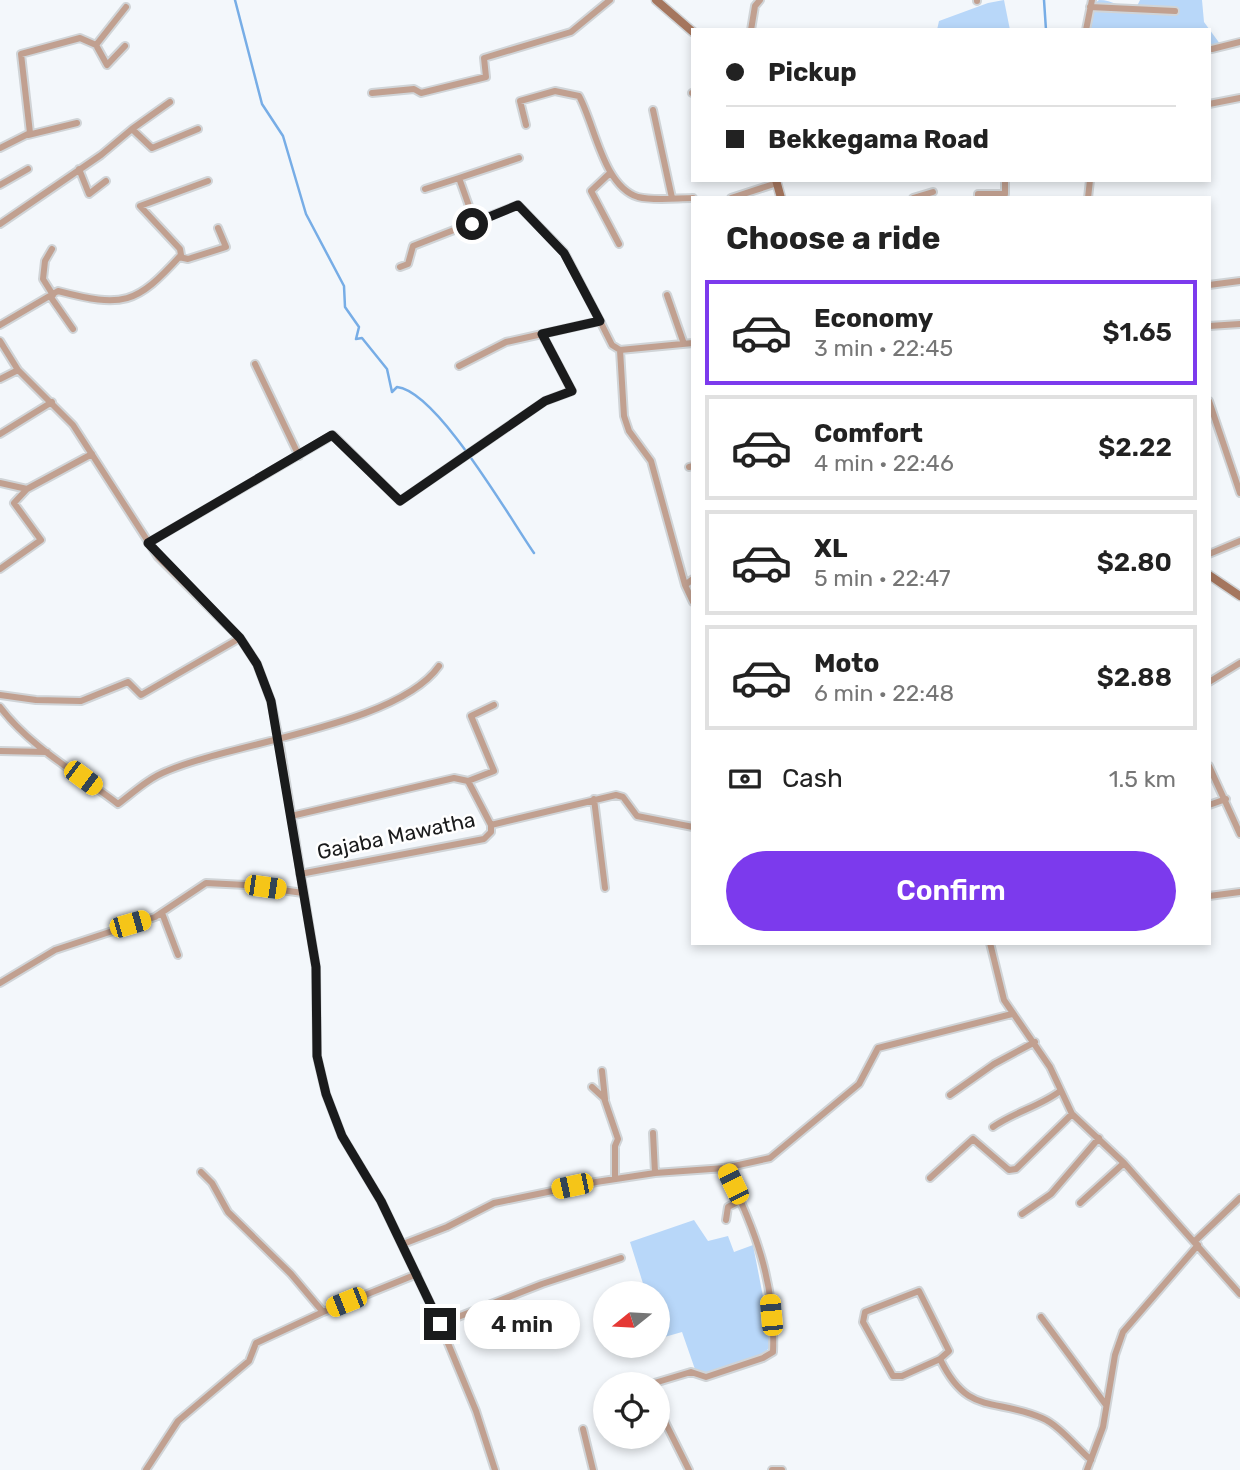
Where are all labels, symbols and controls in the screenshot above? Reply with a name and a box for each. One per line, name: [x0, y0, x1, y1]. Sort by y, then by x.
text: Pickup: [768, 57, 857, 88]
text: Bekkegama Road: [768, 124, 989, 155]
route start: [456, 208, 488, 240]
text: Choose a ride: [726, 219, 940, 257]
icon: car: [730, 301, 793, 364]
text: Economy: [814, 303, 933, 334]
text: $1.65: [1102, 317, 1172, 348]
text: 3 min · 22:45: [814, 334, 953, 362]
icon: car: [730, 416, 793, 479]
text: Comfort: [814, 418, 923, 449]
text: $2.22: [1098, 432, 1172, 463]
text: 4 min · 22:46: [814, 449, 954, 477]
icon: car: [730, 531, 793, 594]
text: XL: [814, 533, 847, 564]
text: $2.80: [1097, 547, 1172, 578]
text: 5 min · 22:47: [814, 564, 951, 592]
icon: car: [730, 646, 793, 709]
text: Moto: [814, 648, 879, 679]
text: $2.88: [1097, 662, 1172, 693]
text: 6 min · 22:48: [814, 679, 954, 707]
car: [60, 757, 107, 799]
icon: cash: [726, 760, 764, 798]
text: Cash: [782, 763, 843, 794]
text: 1.5 km: [1109, 765, 1176, 793]
street label: Gajaba Mawatha: [315, 807, 477, 864]
button: Confirm: [726, 851, 1176, 931]
car: [243, 874, 288, 900]
car: [107, 908, 154, 940]
car: [715, 1161, 752, 1207]
car: [550, 1171, 595, 1201]
north arrow: [593, 1281, 670, 1358]
map controls: [593, 1281, 670, 1449]
car: [323, 1284, 370, 1320]
car: [759, 1293, 784, 1337]
callout: 4 min: [464, 1300, 580, 1348]
route end: [424, 1308, 456, 1340]
text: 4 min: [491, 1310, 553, 1338]
button: locate: [593, 1372, 670, 1449]

